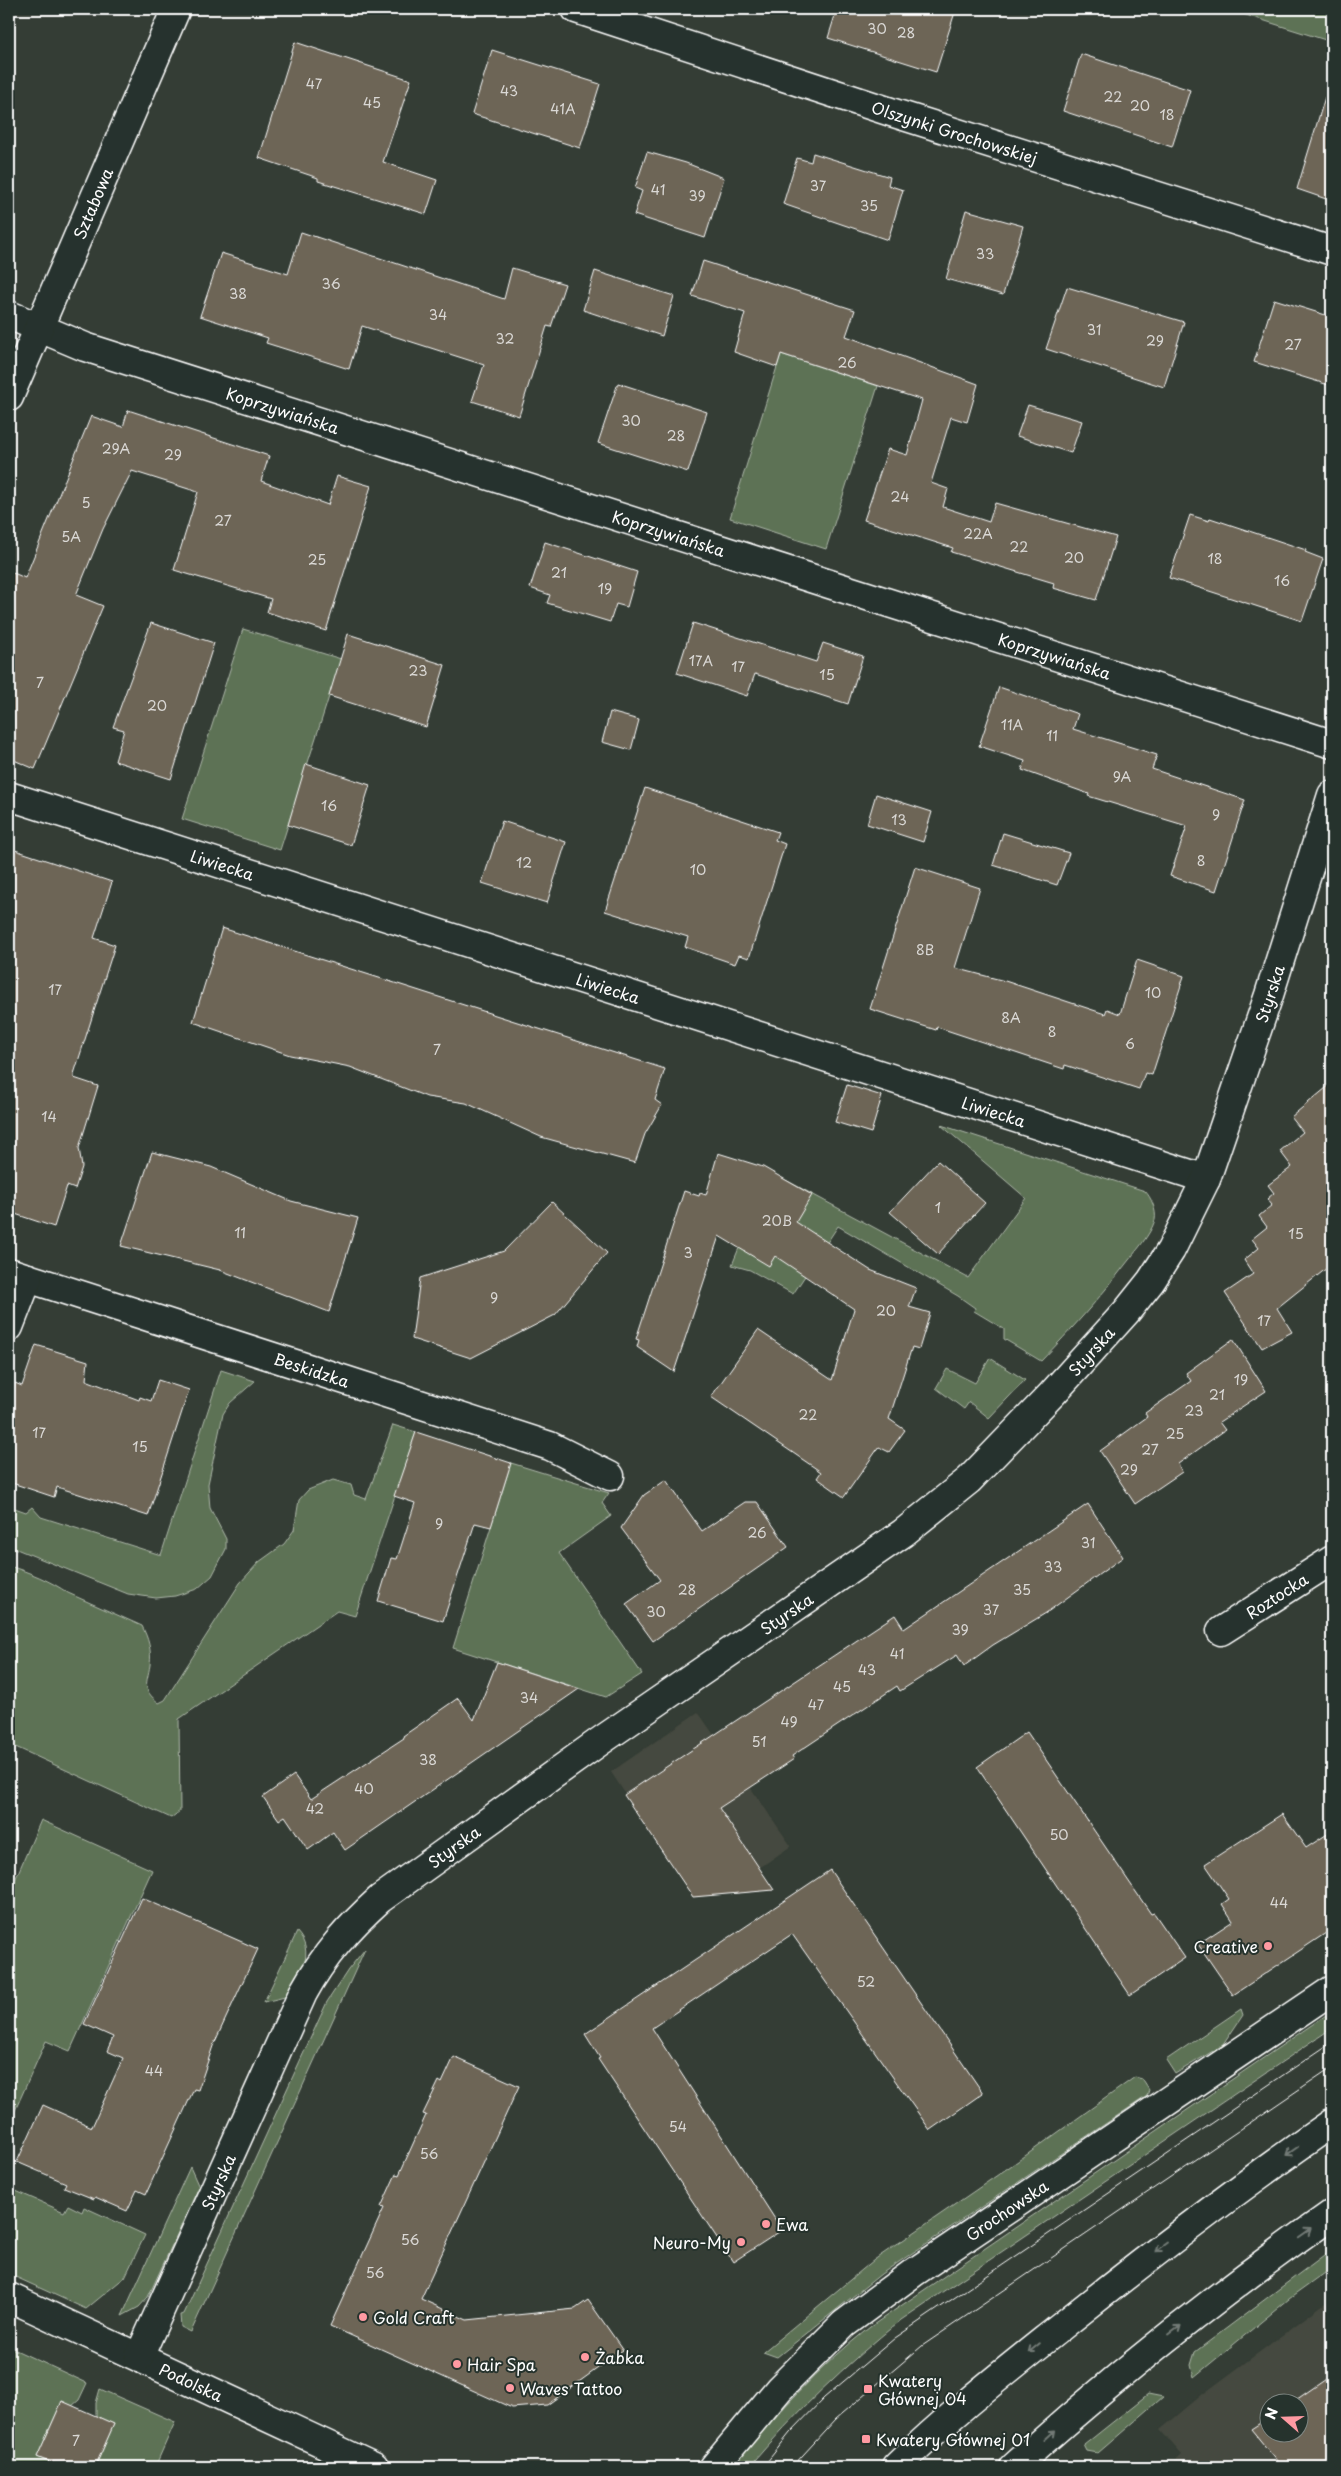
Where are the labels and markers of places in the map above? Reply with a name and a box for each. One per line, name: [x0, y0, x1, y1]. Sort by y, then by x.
place label: Creative: [1193, 1934, 1258, 1958]
marker: Creative: [1262, 1940, 1274, 1952]
place label: Ewa: [776, 2212, 808, 2236]
marker: Ewa: [760, 2218, 772, 2230]
place label: Neuro-My: [653, 2230, 731, 2254]
marker: Neuro-My: [735, 2236, 747, 2248]
place label: Gold Craft: [373, 2305, 455, 2329]
marker: Gold Craft: [357, 2311, 369, 2323]
place label: Żabka: [595, 2345, 644, 2369]
marker: Żabka: [579, 2351, 591, 2363]
place label: Hair Spa: [467, 2352, 536, 2376]
marker: Hair Spa: [451, 2358, 463, 2370]
place label: Kwatery Głównej 04: [878, 2368, 967, 2410]
place label: Waves Tattoo: [520, 2376, 622, 2400]
marker: Waves Tattoo: [504, 2382, 516, 2394]
marker: Kwatery Głównej 04: [862, 2383, 874, 2395]
place label: Kwatery Głównej 01: [876, 2427, 1030, 2451]
marker: Kwatery Głównej 01: [860, 2433, 872, 2445]

